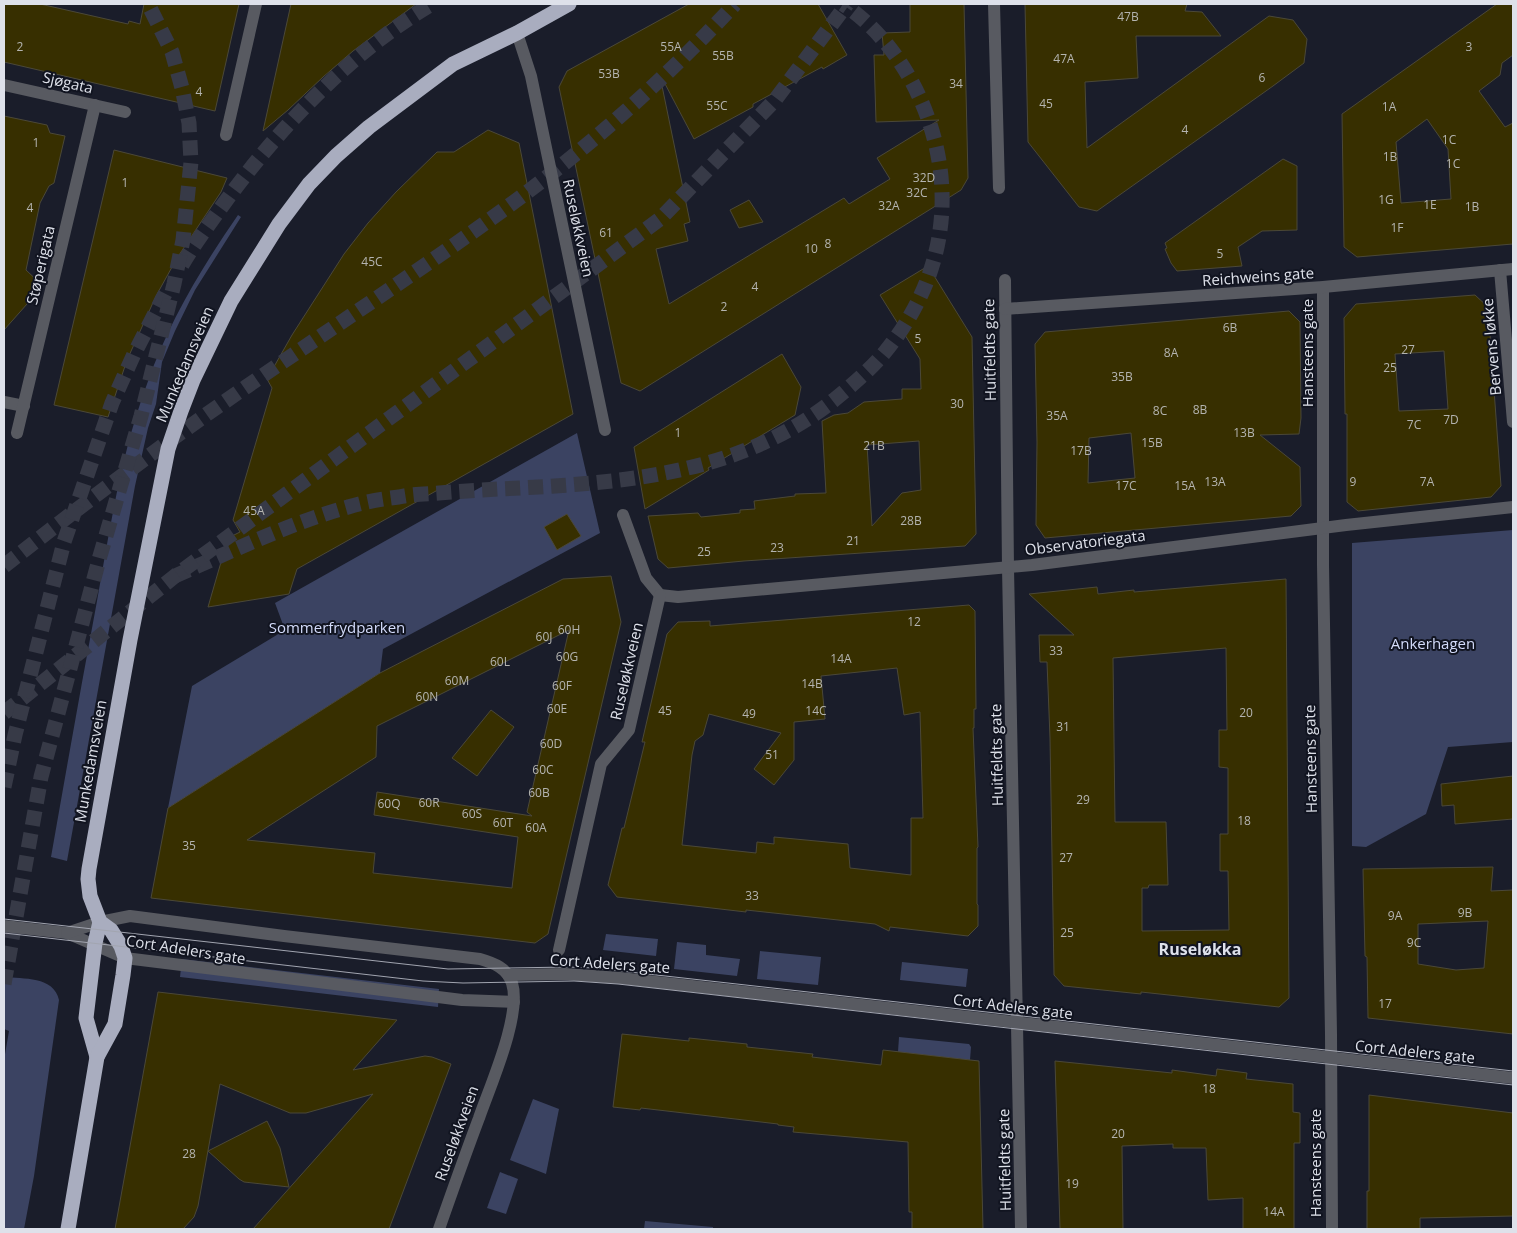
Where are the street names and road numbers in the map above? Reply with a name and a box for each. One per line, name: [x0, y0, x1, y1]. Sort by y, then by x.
street label: Sjøgata: [41, 66, 95, 98]
street label: Ruseløkkveien: [559, 177, 599, 279]
street label: Støperigata: [21, 224, 59, 306]
street label: Reichweins gate: [1201, 262, 1315, 290]
street label: Bervens løkke: [1477, 298, 1505, 396]
street label: Huitfeldts gate: [978, 299, 1000, 401]
street label: Hansteens gate: [1297, 299, 1317, 407]
street label: Munkedamsveien: [151, 303, 217, 425]
street label: Observatoriegata: [1024, 525, 1146, 559]
street label: Ruseløkkveien: [605, 620, 647, 722]
street label: Munkedamsveien: [69, 698, 111, 824]
street label: Huitfeldts gate: [985, 704, 1007, 806]
street label: Hansteens gate: [1299, 705, 1321, 813]
street label: Cort Adelers gate: [125, 930, 247, 968]
street label: Cort Adelers gate: [549, 949, 671, 977]
street label: Cort Adelers gate: [952, 989, 1074, 1023]
street label: Cort Adelers gate: [1354, 1035, 1476, 1067]
street label: Ruseløkkveien: [430, 1083, 482, 1183]
street label: Huitfeldts gate: [993, 1109, 1015, 1211]
street label: Hansteens gate: [1305, 1109, 1325, 1217]

